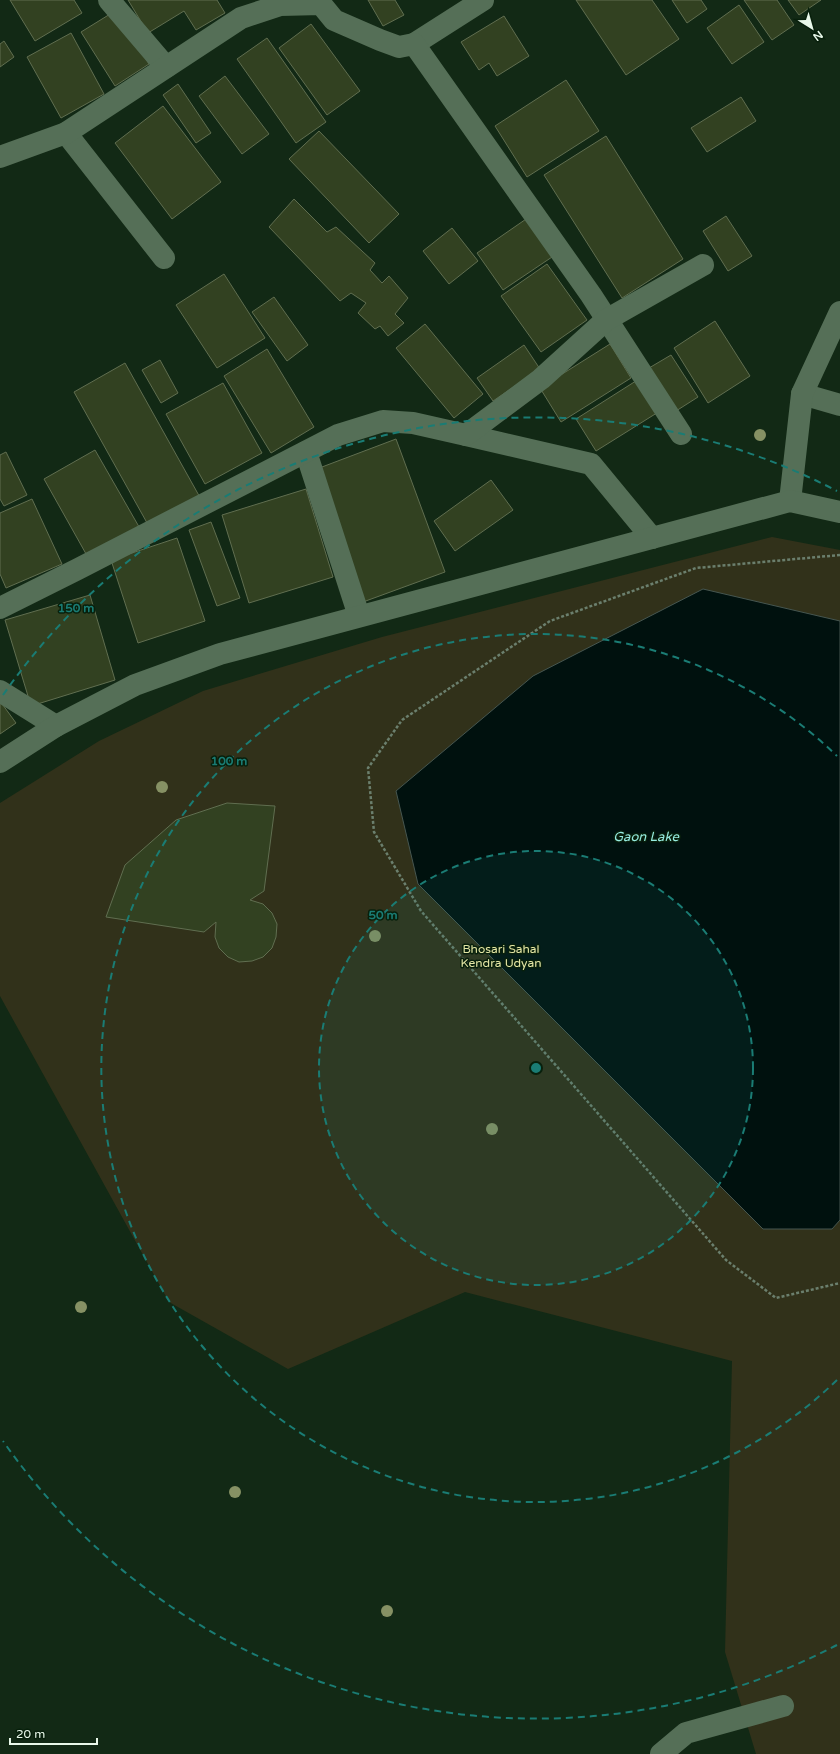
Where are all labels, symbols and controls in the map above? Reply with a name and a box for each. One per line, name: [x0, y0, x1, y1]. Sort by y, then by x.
north arrow: [792, 8, 832, 48]
text: N: [810, 28, 825, 43]
text: 150 m: [58, 601, 94, 615]
text: 100 m: [211, 754, 247, 768]
water label: Gaon Lake: [613, 829, 679, 845]
text: 50 m: [368, 908, 398, 922]
park label: Bhosari Sahal Kendra Udyan: [460, 942, 542, 970]
centre of rings: [529, 1061, 543, 1075]
scale bar: [10, 1720, 97, 1746]
text: 20 m: [16, 1727, 45, 1741]

